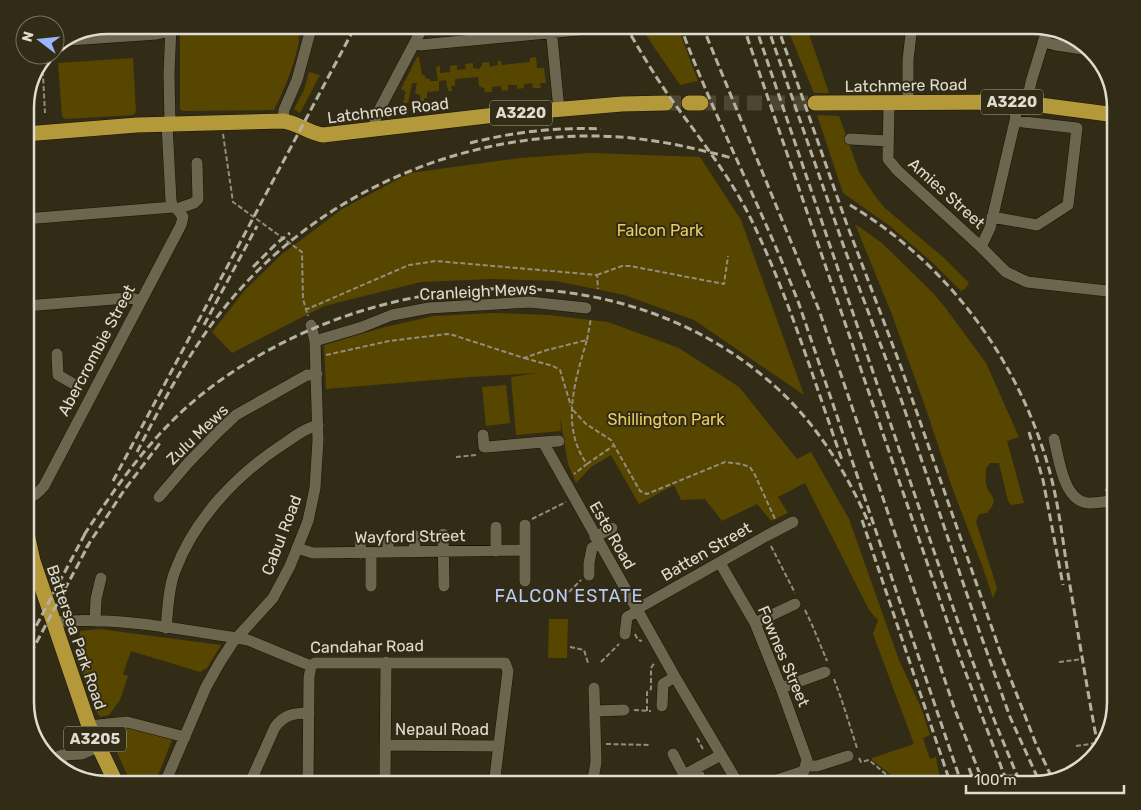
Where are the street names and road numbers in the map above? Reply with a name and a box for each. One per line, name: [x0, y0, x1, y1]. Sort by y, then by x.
street label: Latchmere Road: [845, 75, 967, 96]
road number: A3220: [981, 90, 1043, 114]
street label: Latchmere Road: [326, 94, 450, 127]
road number: A3220: [490, 100, 552, 126]
street label: Amies Street: [905, 154, 989, 233]
street label: Cranleigh Mews: [419, 279, 537, 304]
street label: Abercrombie Street: [54, 281, 139, 419]
street label: Zulu Mews: [162, 400, 232, 469]
street label: Cabul Road: [257, 492, 305, 578]
street label: Este Road: [586, 498, 640, 572]
street label: Batten Street: [658, 518, 755, 585]
street label: Wayford Street: [354, 526, 466, 547]
street label: Battersea Park Road: [43, 562, 110, 712]
street label: Fownes Street: [754, 603, 813, 710]
street label: Candahar Road: [310, 636, 424, 657]
street label: Nepaul Road: [395, 720, 489, 739]
road number: A3205: [64, 726, 126, 752]

